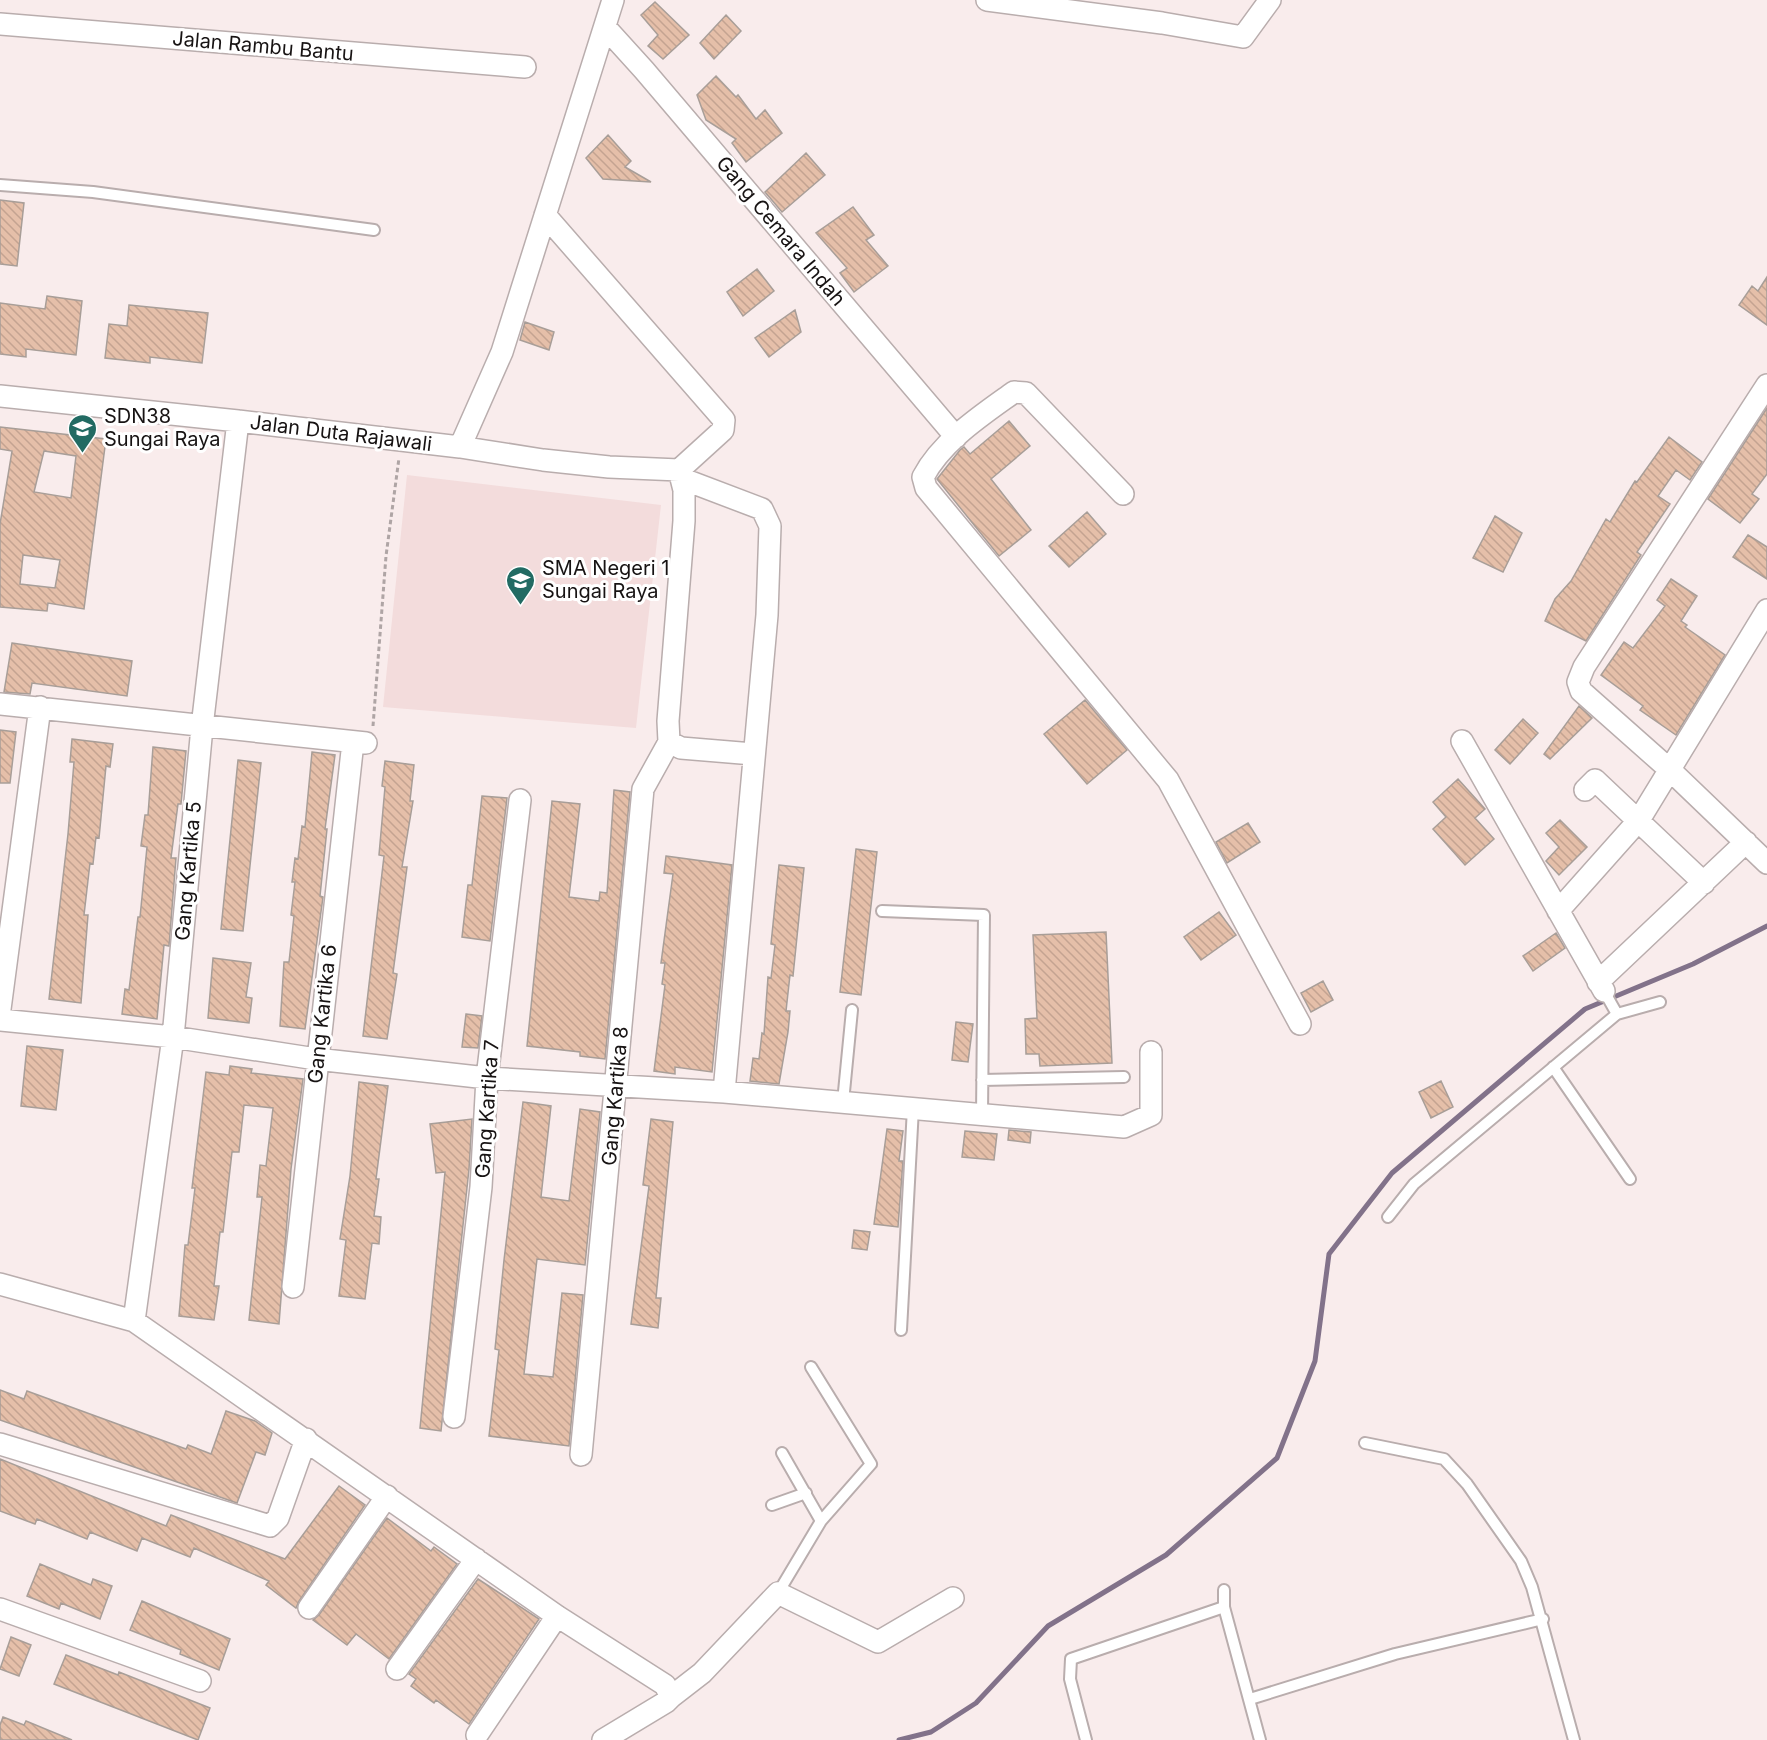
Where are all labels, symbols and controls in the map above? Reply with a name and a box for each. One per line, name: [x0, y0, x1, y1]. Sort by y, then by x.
street label: Jalan Rambu Bantu: [171, 26, 355, 66]
street label: Gang Cemara Indah: [711, 151, 851, 311]
place label: SDN38 Sungai Raya: [104, 404, 221, 451]
street label: Jalan Duta Rajawali: [249, 410, 433, 456]
school or university icon: SDN38 Sungai Raya: [67, 412, 99, 454]
place label: SMA Negeri 1 Sungai Raya: [542, 556, 669, 603]
school or university icon: SMA Negeri 1 Sungai Raya: [505, 564, 537, 606]
street label: Gang Kartika 5: [170, 800, 206, 942]
street label: Gang Kartika 6: [303, 943, 341, 1085]
street label: Gang Kartika 8: [597, 1025, 633, 1167]
street label: Gang Kartika 7: [470, 1039, 504, 1179]

